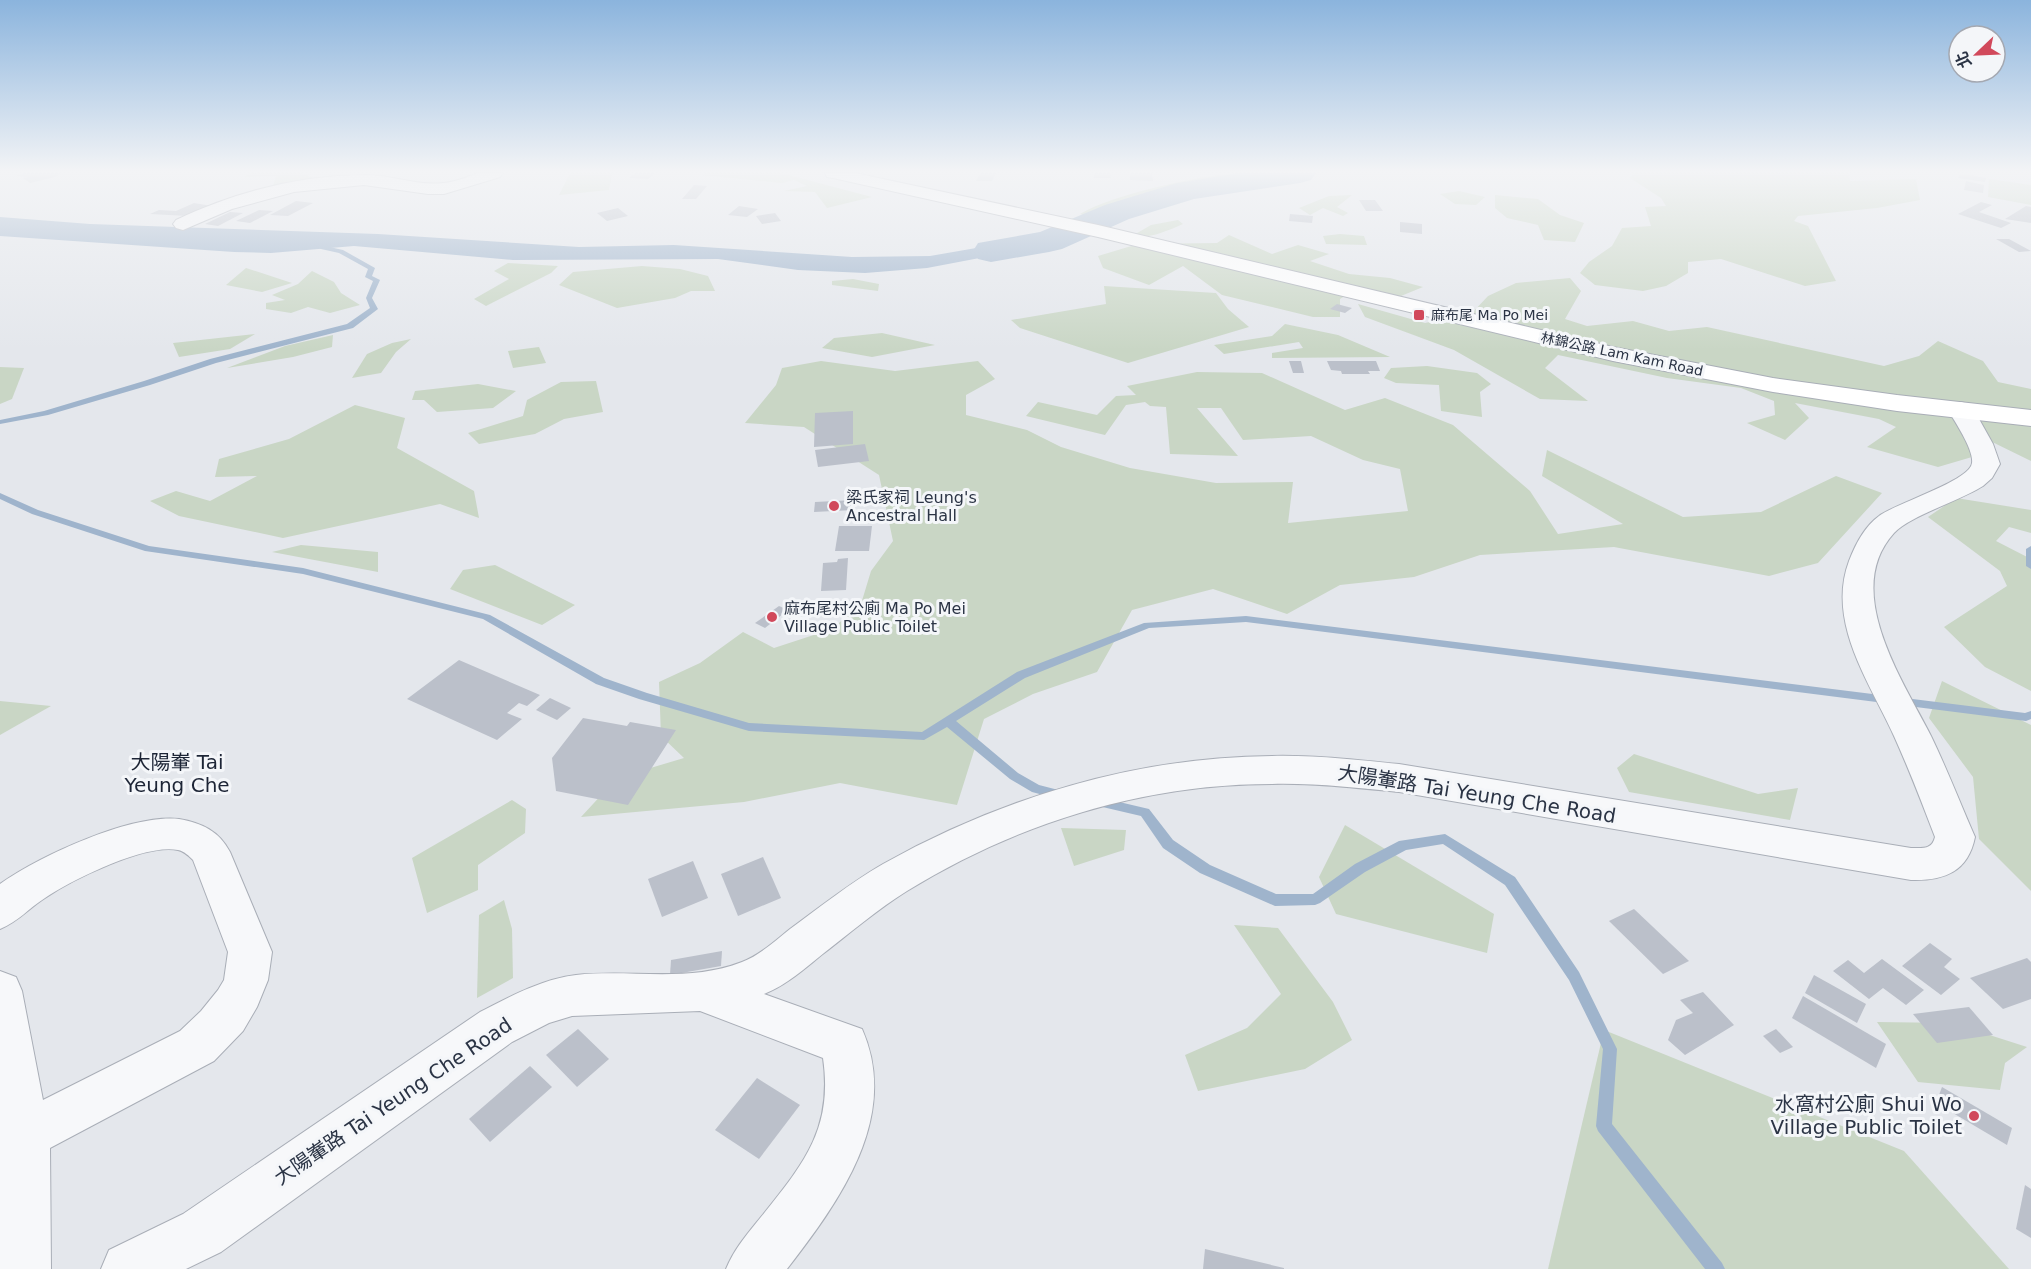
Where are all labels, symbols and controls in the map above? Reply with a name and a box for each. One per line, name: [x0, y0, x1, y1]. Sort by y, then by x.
north arrow: [1947, 24, 2007, 84]
text: 北: [1952, 49, 1976, 71]
place label: 麻布尾 Ma Po Mei: [1431, 307, 1548, 323]
marker: 麻布尾 Ma Po Mei: [1412, 308, 1426, 322]
street label: 林錦公路 Lam Kam Road: [1539, 329, 1705, 379]
place label: 梁氏家祠 Leung's Ancestral Hall: [846, 488, 977, 525]
marker: 梁氏家祠 Leung's Ancestral Hall: [827, 499, 841, 513]
place label: 麻布尾村公廁 Ma Po Mei Village Public Toilet: [784, 599, 966, 636]
marker: 麻布尾村公廁 Ma Po Mei Village Public Toilet: [765, 610, 779, 624]
district label: 大陽輋 Tai Yeung Che: [123, 750, 230, 797]
street label: 大陽輋路 Tai Yeung Che Road: [1336, 760, 1618, 828]
street label: 大陽輋路 Tai Yeung Che Road: [270, 1012, 516, 1190]
place label: 水窩村公廁 Shui Wo Village Public Toilet: [1771, 1092, 1962, 1139]
marker: 水窩村公廁 Shui Wo Village Public Toilet: [1967, 1109, 1981, 1123]

